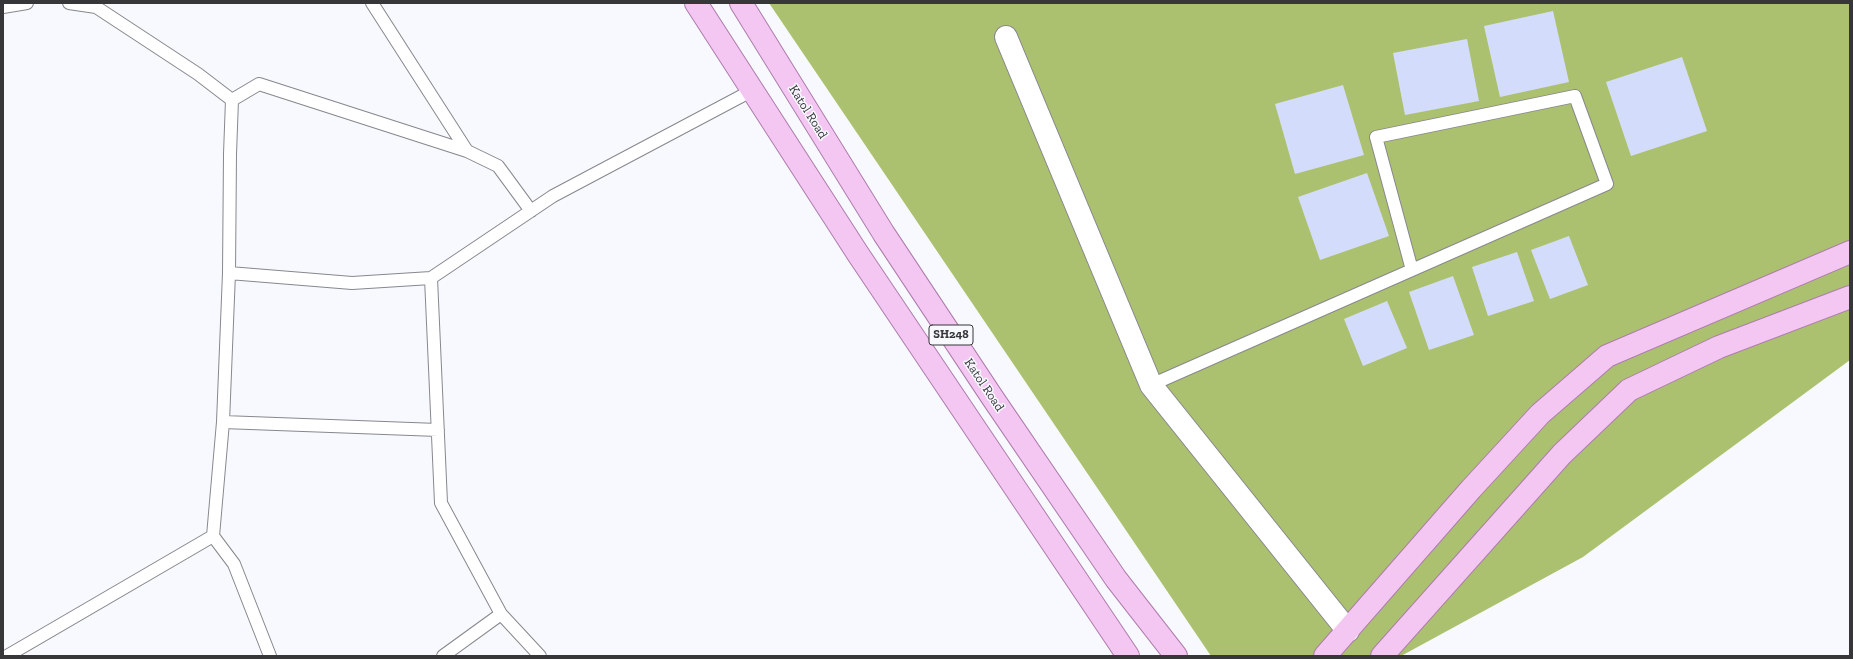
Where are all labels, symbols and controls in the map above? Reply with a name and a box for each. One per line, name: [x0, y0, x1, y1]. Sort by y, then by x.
street label: Katol Road: [785, 82, 831, 142]
road number: SH248: [929, 325, 973, 345]
street label: Katol Road: [961, 356, 1007, 414]

